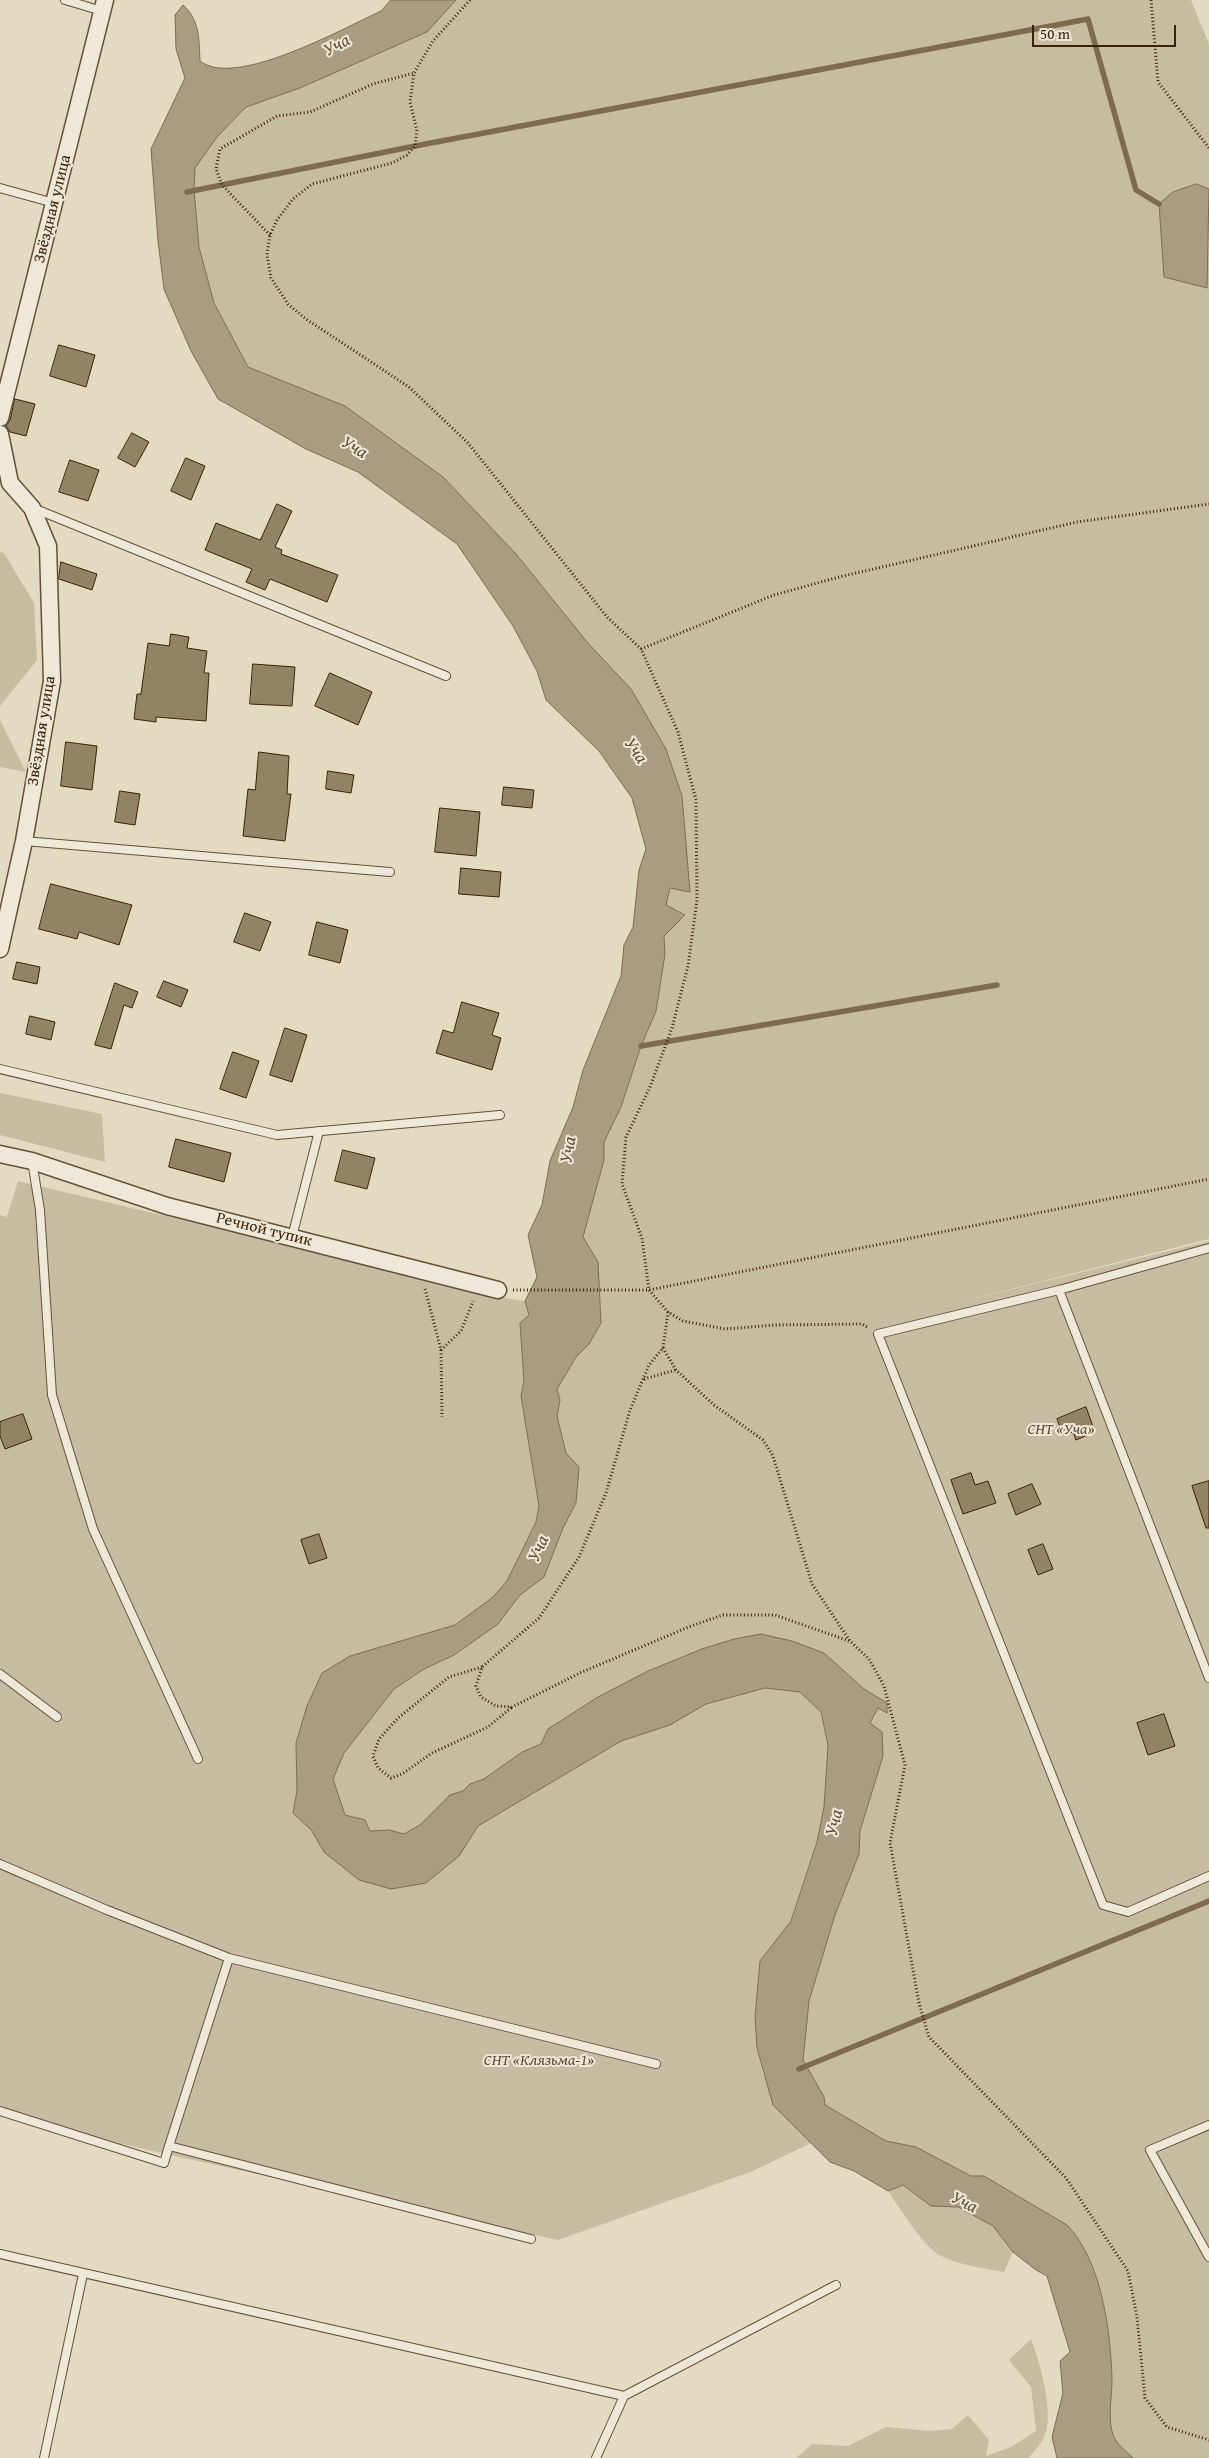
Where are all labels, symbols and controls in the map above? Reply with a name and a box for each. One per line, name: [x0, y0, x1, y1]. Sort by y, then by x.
scale bar: [1034, 15, 1178, 47]
text: 50 m: [1040, 23, 1070, 44]
water label: Уча: [320, 30, 354, 62]
street label: Звёздная улица: [30, 153, 76, 265]
water label: Уча: [337, 432, 371, 464]
street label: Звёздная улица: [24, 675, 60, 787]
water label: Уча: [619, 734, 651, 768]
water label: Уча: [556, 1135, 582, 1165]
street label: Речной тупик: [214, 1209, 314, 1251]
park label: СНТ «Уча»: [1027, 1420, 1095, 1440]
water label: Уча: [524, 1532, 554, 1566]
water label: Уча: [821, 1808, 849, 1838]
park label: СНТ «Клязьма-1»: [484, 2051, 594, 2071]
water label: Уча: [947, 2187, 981, 2219]

